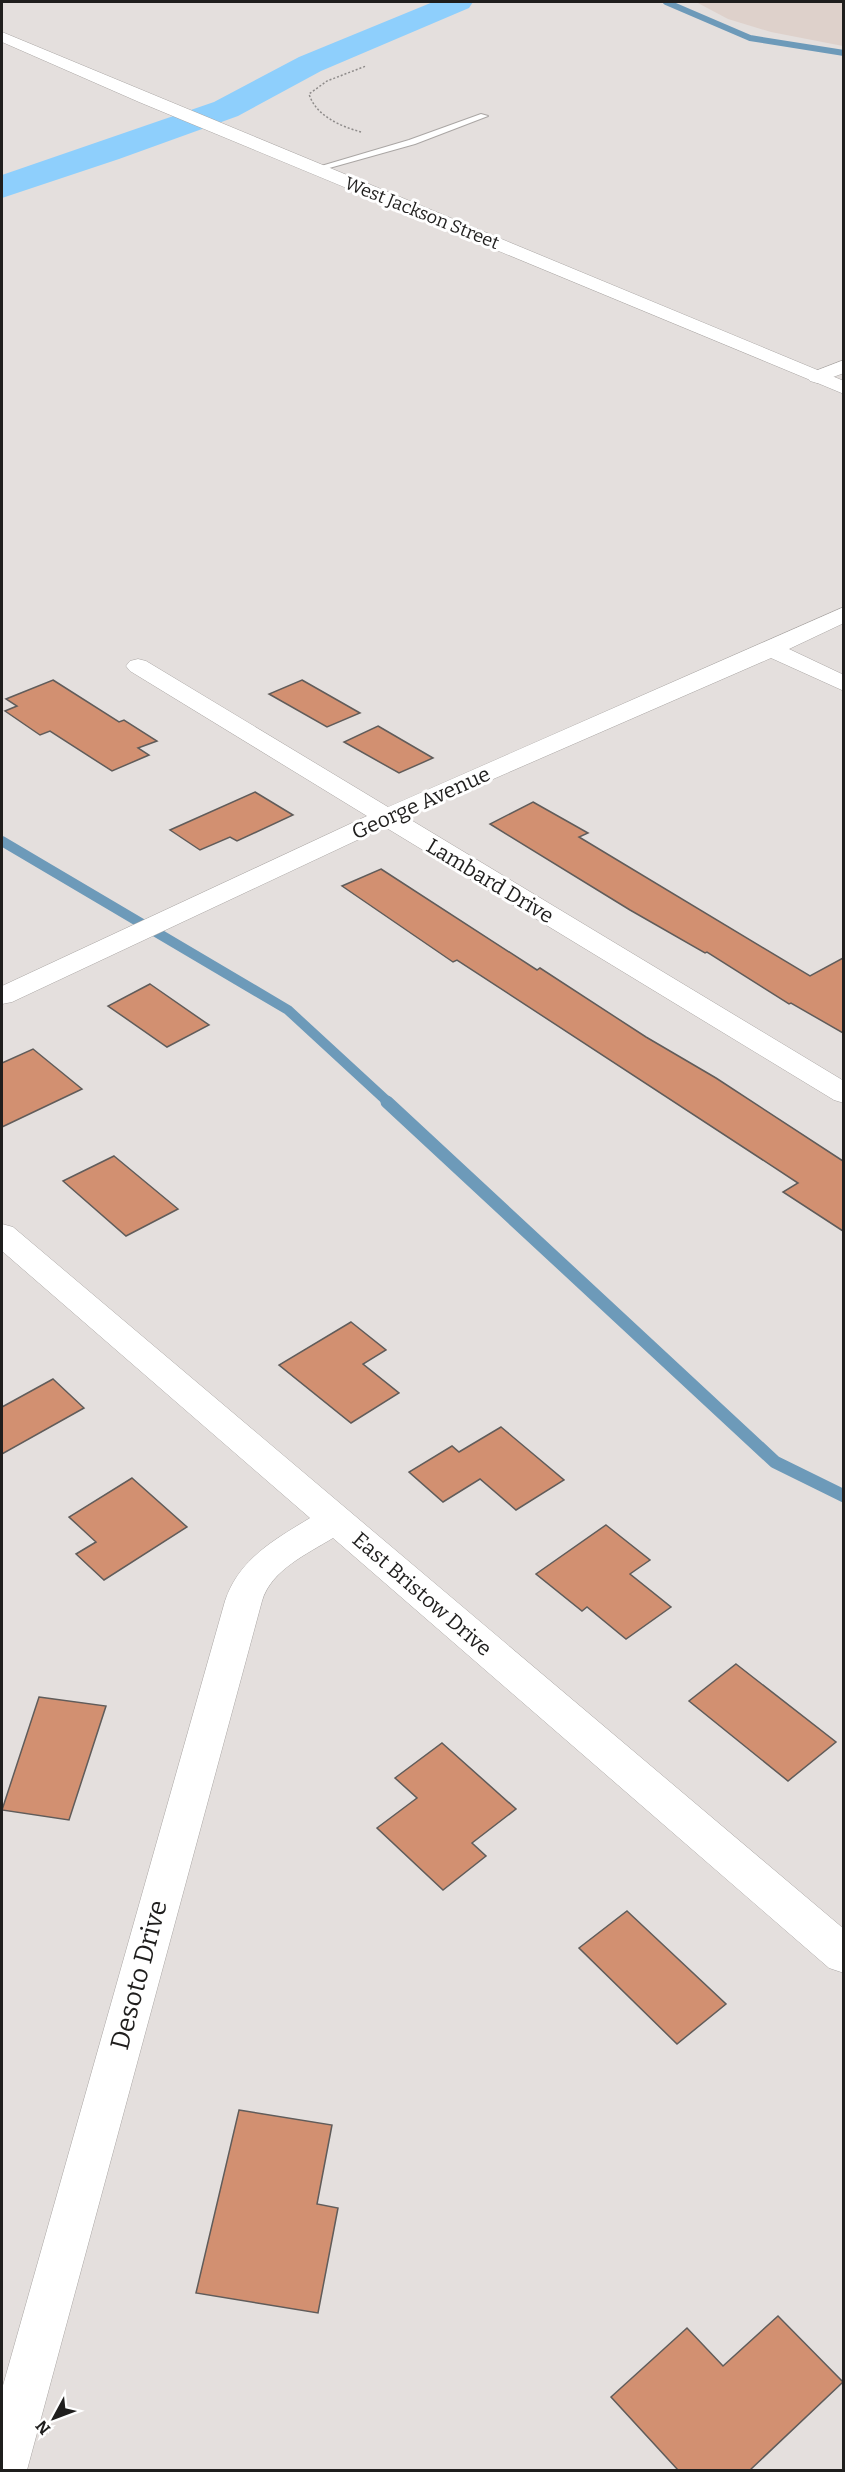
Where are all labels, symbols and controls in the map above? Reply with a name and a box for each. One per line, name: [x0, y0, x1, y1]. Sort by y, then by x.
street label: West Jackson Street: [342, 172, 503, 254]
street label: George Avenue: [348, 761, 494, 845]
street label: Lambard Drive: [422, 833, 558, 929]
street label: East Bristow Drive: [347, 1526, 497, 1662]
street label: Desoto Drive: [104, 1897, 174, 2053]
north arrow: [24, 2388, 84, 2448]
text: N: [32, 2417, 54, 2438]

